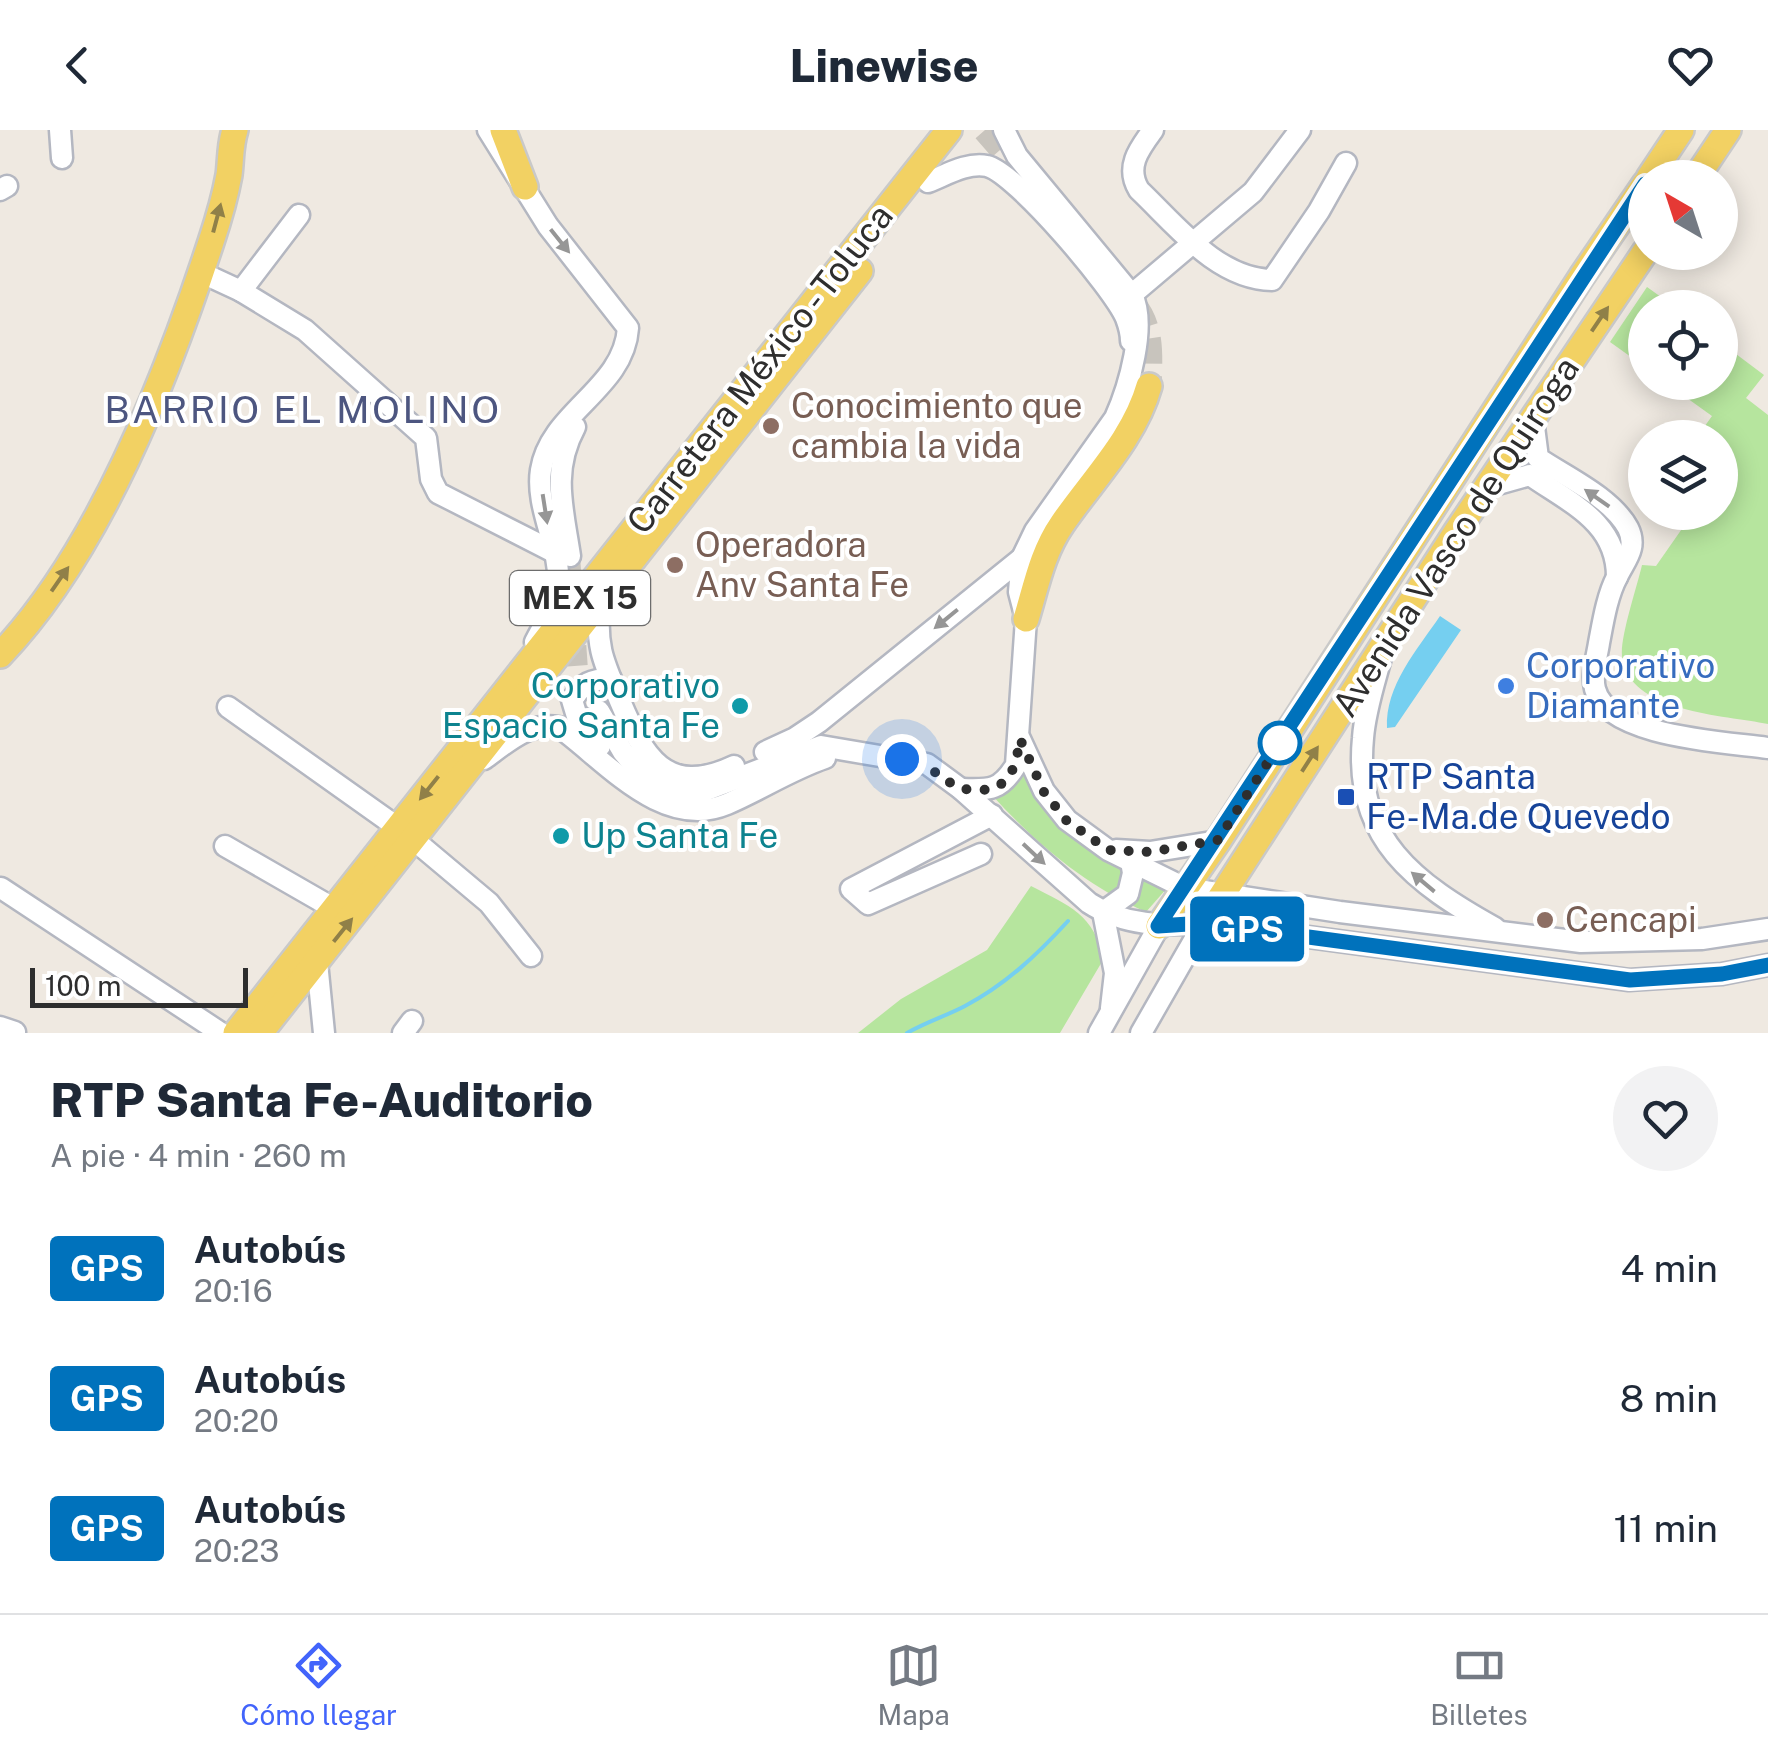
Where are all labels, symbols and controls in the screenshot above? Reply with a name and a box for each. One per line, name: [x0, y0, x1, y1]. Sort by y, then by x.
icon: back: [50, 38, 105, 93]
icon: heart: [1663, 38, 1718, 93]
text: Linewise: [789, 39, 979, 92]
north arrow: [1628, 160, 1738, 270]
map controls: [1628, 160, 1738, 530]
street label: Carretera México - Toluca: [618, 196, 901, 542]
one-way arrow: [210, 202, 226, 233]
one-way arrow: [549, 229, 570, 254]
button: locate: [1628, 290, 1738, 400]
one-way arrow: [1590, 306, 1609, 333]
street label: Avenida Vasco de Quiroga: [1324, 349, 1587, 724]
place label: Conocimiento que cambia la vida: [791, 385, 1082, 466]
district label: BARRIO EL MOLINO: [104, 387, 502, 432]
marker: Conocimiento que cambia la vida: [760, 415, 782, 437]
button: layers: [1628, 420, 1738, 530]
one-way arrow: [1584, 489, 1610, 508]
one-way arrow: [538, 493, 553, 525]
place label: Operadora Anv Santa Fe: [695, 524, 909, 605]
marker: Operadora Anv Santa Fe: [664, 554, 686, 576]
one-way arrow: [50, 565, 69, 592]
road number: MEX 15: [510, 571, 650, 625]
one-way arrow: [934, 608, 959, 629]
place label: Corporativo Diamante: [1526, 645, 1715, 726]
place label: Corporativo Espacio Santa Fe: [442, 665, 720, 746]
marker: Corporativo Diamante: [1495, 675, 1517, 697]
marker: Corporativo Espacio Santa Fe: [729, 695, 751, 717]
unlabelled marker: [1259, 722, 1301, 764]
your location: [877, 734, 927, 784]
one-way arrow: [1301, 745, 1319, 772]
place label: RTP Santa Fe-Ma.de Quevedo: [1366, 756, 1671, 837]
one-way arrow: [419, 775, 440, 800]
marker: RTP Santa Fe-Ma.de Quevedo: [1335, 786, 1357, 808]
place label: Up Santa Fe: [581, 815, 778, 856]
marker: Up Santa Fe: [550, 825, 572, 847]
one-way arrow: [1021, 842, 1046, 864]
one-way arrow: [1411, 872, 1436, 893]
line badge: GPS: [1190, 896, 1304, 962]
place label: Cencapi: [1565, 899, 1697, 940]
text: GPS: [1210, 909, 1284, 950]
marker: Cencapi: [1534, 909, 1556, 931]
one-way arrow: [332, 917, 353, 942]
scale bar: [30, 963, 248, 1008]
text: 100 m: [45, 969, 122, 1002]
button: heart: [1613, 1066, 1718, 1171]
text: RTP Santa Fe-Auditorio: [50, 1071, 593, 1128]
text: A pie · 4 min · 260 m: [50, 1137, 347, 1174]
text: Autobús: [194, 1227, 346, 1272]
text: 4 min: [1620, 1246, 1718, 1291]
text: GPS: [70, 1248, 144, 1289]
text: 20:16: [194, 1272, 273, 1309]
text: Autobús: [194, 1357, 346, 1402]
text: 8 min: [1620, 1376, 1718, 1421]
text: GPS: [70, 1378, 144, 1419]
text: 20:20: [194, 1402, 279, 1439]
text: Autobús: [194, 1487, 346, 1532]
text: 11 min: [1613, 1506, 1718, 1551]
text: GPS: [70, 1508, 144, 1549]
text: 20:23: [194, 1532, 279, 1569]
tab: Cómo llegar: [240, 1638, 397, 1731]
tab: Mapa: [878, 1638, 950, 1731]
tab: Billetes: [1430, 1638, 1528, 1731]

